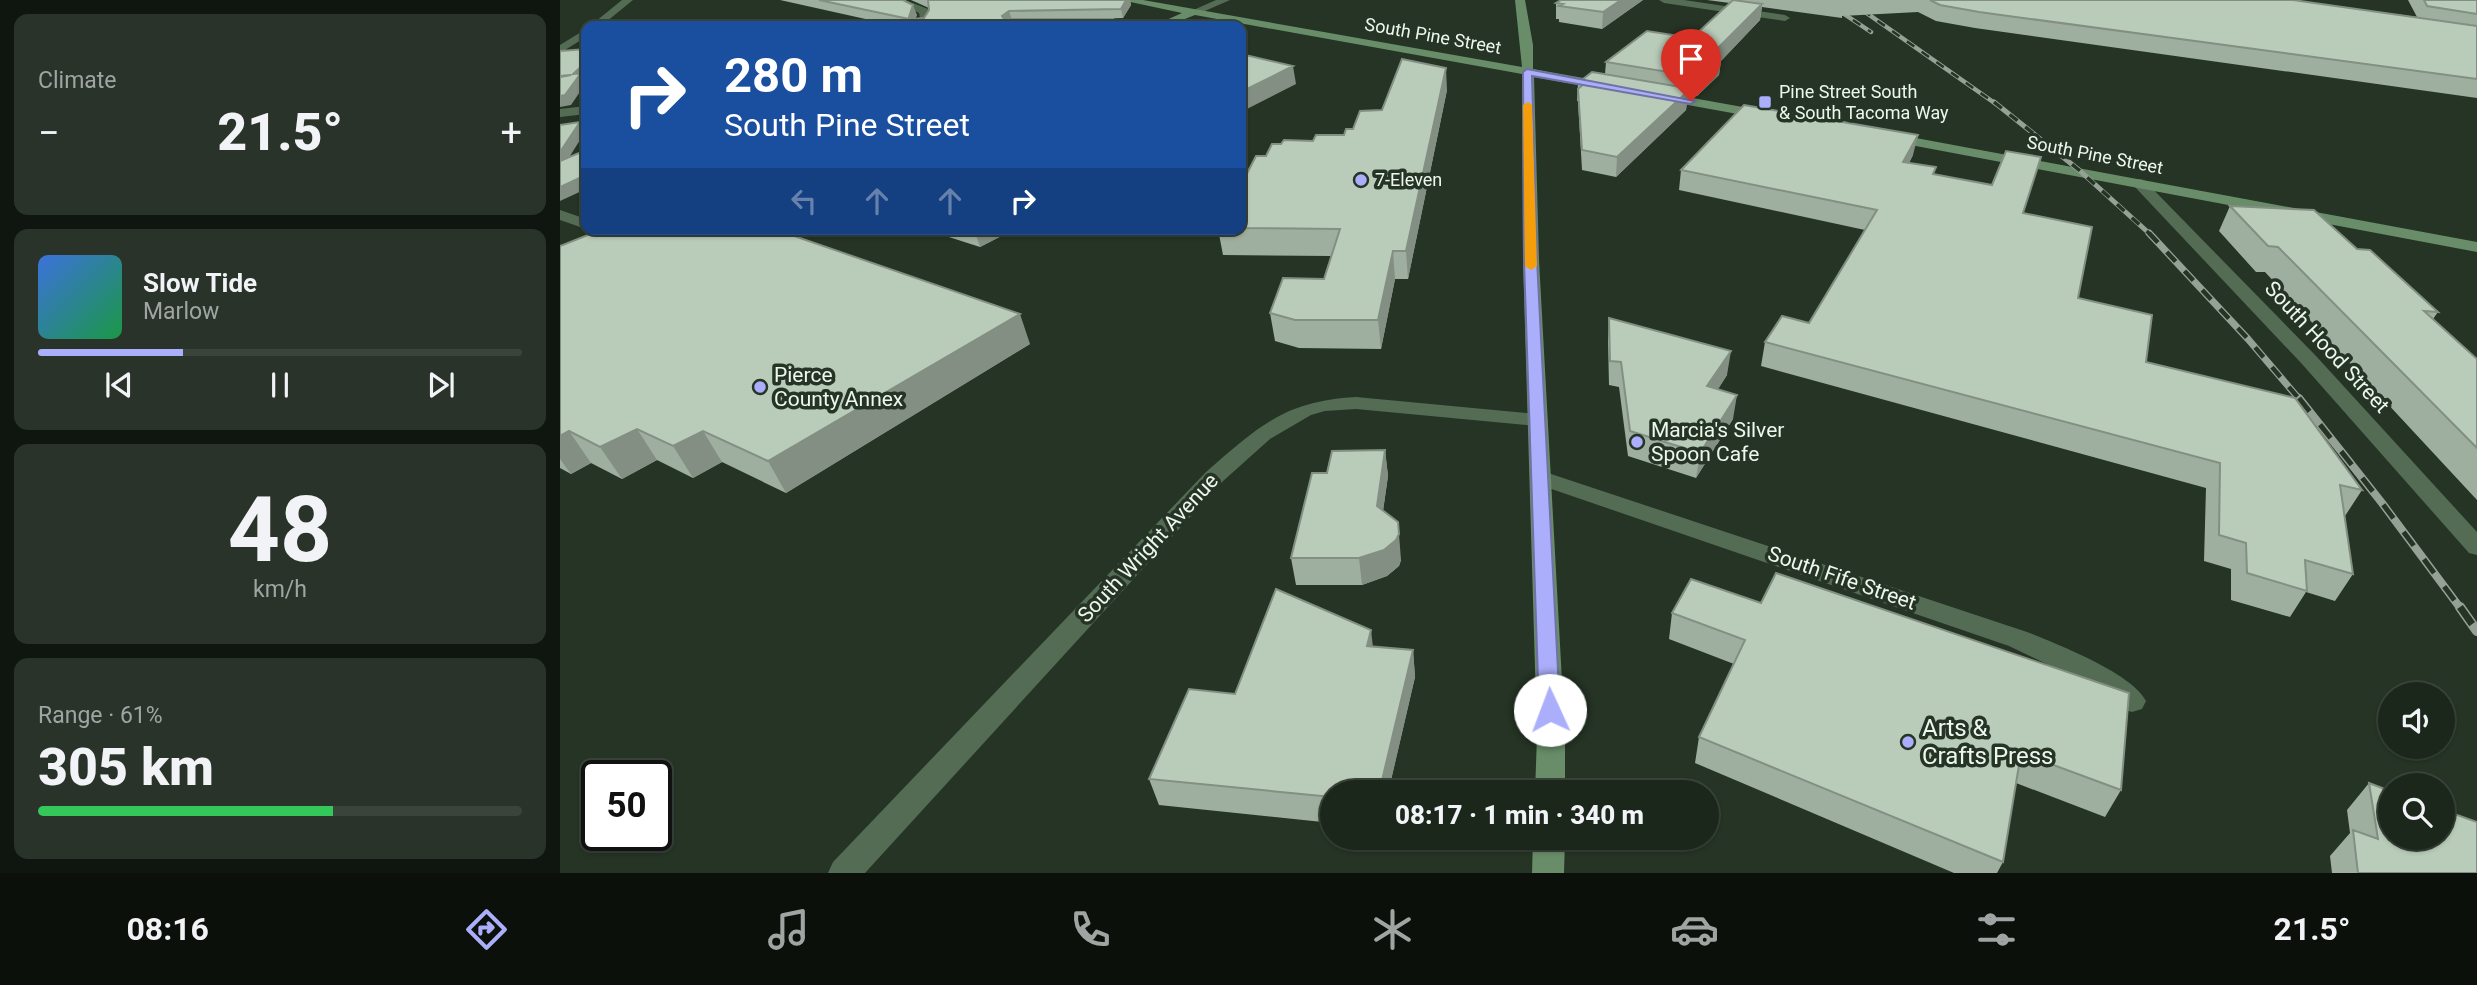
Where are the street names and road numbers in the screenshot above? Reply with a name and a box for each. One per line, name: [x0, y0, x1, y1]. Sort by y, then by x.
street label: South Pine Street: [1363, 13, 1503, 58]
street label: South Pine Street: [2025, 131, 2165, 178]
street label: South Hood Street: [2260, 276, 2394, 418]
street label: South Wright Avenue: [1073, 469, 1223, 627]
street label: South Fife Street: [1765, 541, 1919, 615]

